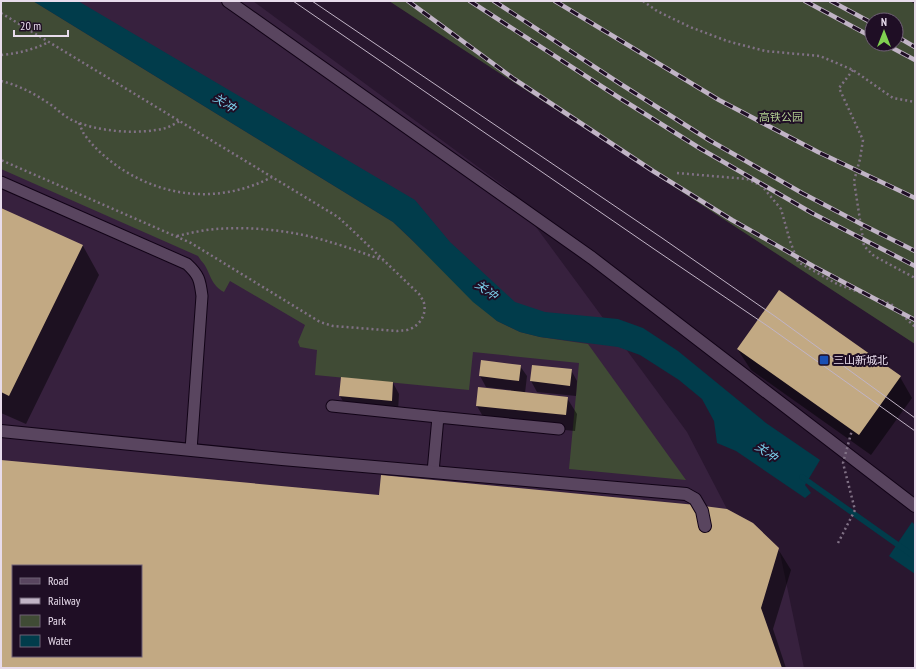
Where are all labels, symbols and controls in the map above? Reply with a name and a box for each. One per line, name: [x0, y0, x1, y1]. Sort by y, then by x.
scale bar: [14, 12, 68, 38]
north arrow: [864, 12, 904, 52]
text: N: [881, 15, 887, 29]
text: 20 m: [20, 18, 41, 33]
water label: 关冲: [210, 90, 240, 116]
park label: 高铁公园: [759, 110, 803, 124]
water label: 关冲: [472, 276, 502, 304]
place label: 三山新城北: [833, 353, 888, 367]
marker: 三山新城北: [818, 354, 830, 366]
water label: 关冲: [752, 439, 782, 466]
legend: [12, 565, 142, 657]
text: Road: [48, 573, 68, 588]
text: Railway: [48, 593, 81, 608]
text: Park: [48, 613, 66, 628]
text: Water: [48, 633, 73, 648]

